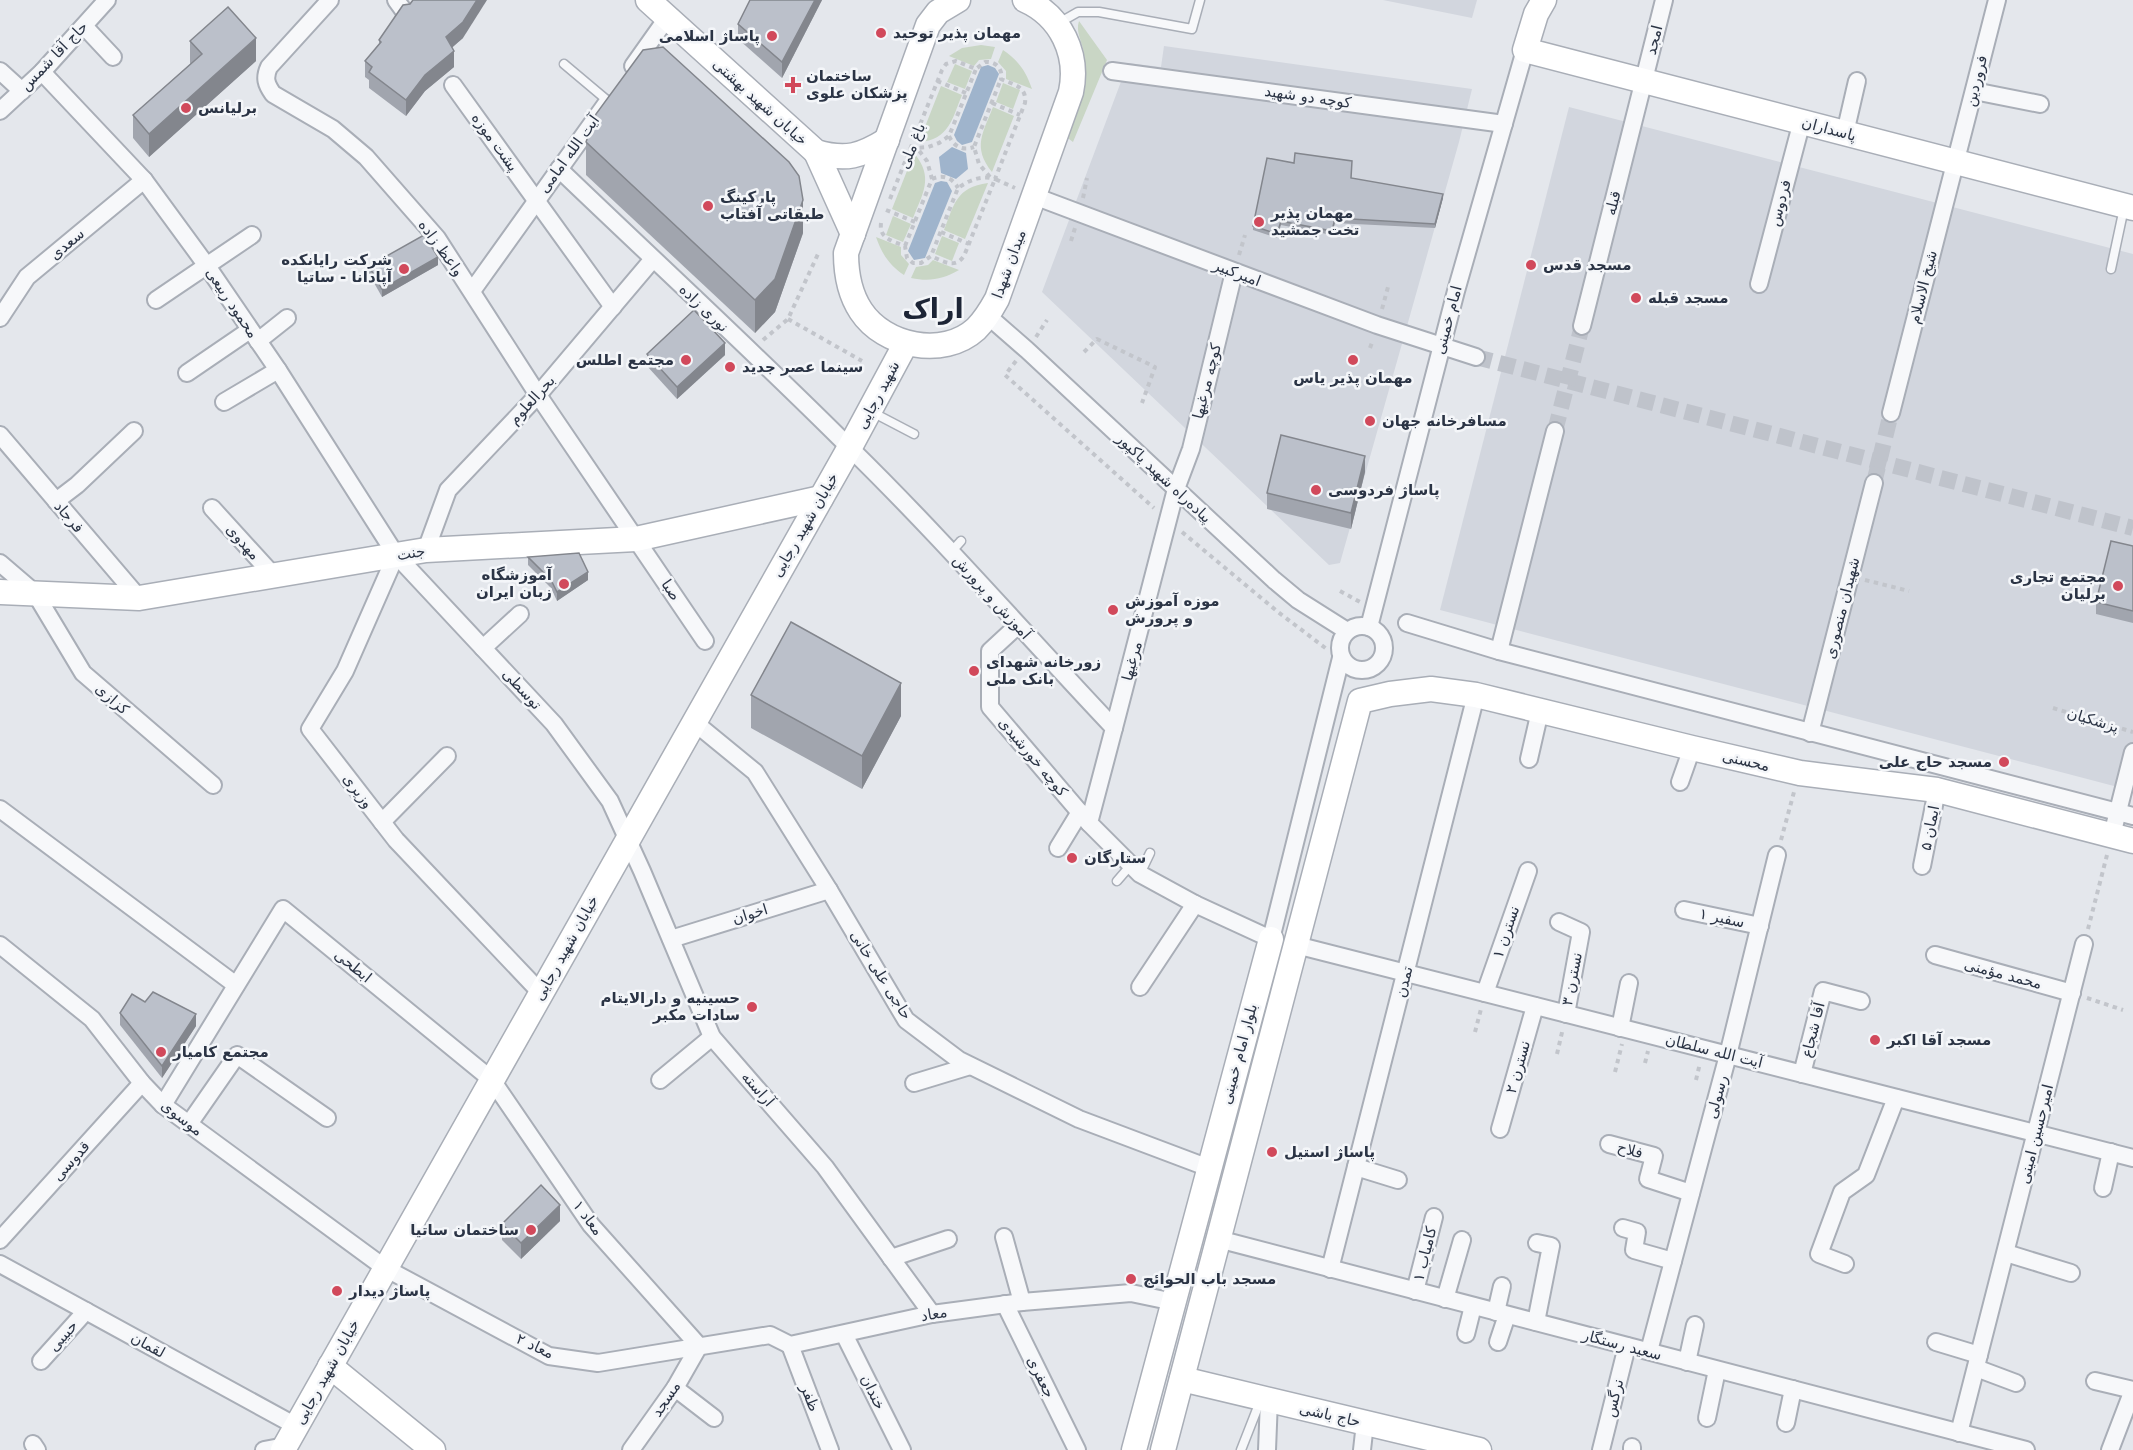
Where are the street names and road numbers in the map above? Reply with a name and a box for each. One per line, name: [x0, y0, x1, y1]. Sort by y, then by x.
street label: حاج آقا شمس: [16, 18, 92, 95]
street label: امجد: [1642, 23, 1666, 57]
street label: فروردین: [1961, 53, 1991, 109]
street label: خیابان شهید بهشتی: [709, 55, 811, 149]
street label: کوچه دو شهید: [1263, 82, 1353, 112]
street label: پشت موزه: [467, 109, 522, 175]
street label: آیت الله امامی: [535, 111, 604, 196]
street label: پاسداران: [1799, 113, 1858, 146]
street label: باغ ملی: [895, 120, 929, 172]
street label: فردوس: [1765, 178, 1795, 228]
street label: قبله: [1601, 189, 1625, 217]
street label: واعظ زاده: [415, 216, 467, 280]
street label: سعدی: [46, 224, 88, 264]
street label: میدان شهدا: [988, 227, 1030, 301]
street label: شیخ الاسلام: [1905, 248, 1941, 326]
street label: امیرکبیر: [1210, 255, 1263, 290]
street label: محمود ربیعی: [202, 264, 262, 342]
street label: نوری زاده: [676, 280, 732, 336]
street label: امام خمینی: [1430, 284, 1466, 356]
street label: کوچه مرغیها: [1189, 341, 1225, 421]
street label: شهید رجایی: [853, 358, 903, 432]
street label: بحرالعلوم: [505, 372, 559, 428]
street label: پیاده‌راه شهید پاکپور: [1111, 428, 1215, 528]
street label: خیابان شهید رجایی: [768, 470, 842, 580]
street label: فرجاد: [50, 498, 88, 536]
street label: مهدوی: [222, 520, 264, 564]
street label: جنت: [396, 542, 426, 564]
street label: آموزش و پرورش: [949, 551, 1035, 644]
street label: شهیدان منصوری: [1821, 555, 1863, 661]
street label: صبا: [657, 576, 685, 604]
street label: مرغیها: [1118, 639, 1146, 683]
street label: توسطی: [499, 665, 545, 713]
street label: کزازی: [92, 680, 133, 719]
street label: پزشکیان: [2065, 704, 2121, 737]
street label: کوچه خورشیدی: [995, 714, 1072, 801]
street label: محسنی: [1721, 747, 1771, 775]
street label: وزیری: [339, 770, 377, 812]
street label: ایمان ۵: [1917, 804, 1943, 852]
street label: خیابان شهید رجایی: [530, 892, 602, 1004]
street label: اخوان: [730, 900, 770, 928]
street label: نسترن ۱: [1489, 903, 1523, 961]
street label: سفیر ۱: [1698, 904, 1746, 932]
street label: حاجی علی خانی: [846, 927, 916, 1023]
street label: ابطحی: [331, 946, 375, 986]
street label: نسترن ۳: [1558, 951, 1586, 1007]
street label: محمد مؤمنی: [1962, 955, 2044, 993]
street label: تمدن: [1391, 964, 1417, 1000]
street label: آقا شجاع: [1797, 1000, 1829, 1060]
street label: بلوار امام خمینی: [1217, 1002, 1261, 1106]
street label: آیت الله سلطان: [1663, 1030, 1765, 1072]
street label: نسترن ۲: [1502, 1038, 1534, 1096]
street label: آراسته: [738, 1068, 779, 1111]
street label: رسولی: [1703, 1073, 1731, 1121]
street label: امیرحسین امینی: [2015, 1082, 2057, 1186]
street label: موسوی: [158, 1096, 206, 1140]
street label: قدوسی: [48, 1137, 94, 1185]
street label: فلاح: [1615, 1138, 1645, 1162]
street label: معاد ۱: [569, 1197, 607, 1239]
street label: کامیاب ۱: [1410, 1224, 1441, 1283]
street label: معاد: [919, 1303, 949, 1325]
street label: خیابان شهید رجایی: [291, 1316, 363, 1428]
street label: حبیبی: [44, 1317, 82, 1355]
street label: سعید رستگار: [1579, 1326, 1664, 1364]
street label: لقمان: [128, 1328, 168, 1362]
street label: معاد ۲: [513, 1330, 557, 1362]
street label: جعفری: [1023, 1353, 1059, 1401]
street label: خندان: [857, 1371, 889, 1413]
street label: نرگس: [1601, 1377, 1627, 1419]
street label: مسجد: [648, 1378, 684, 1420]
street label: ظفر: [796, 1381, 823, 1414]
street label: حاج باشی: [1297, 1399, 1362, 1432]

